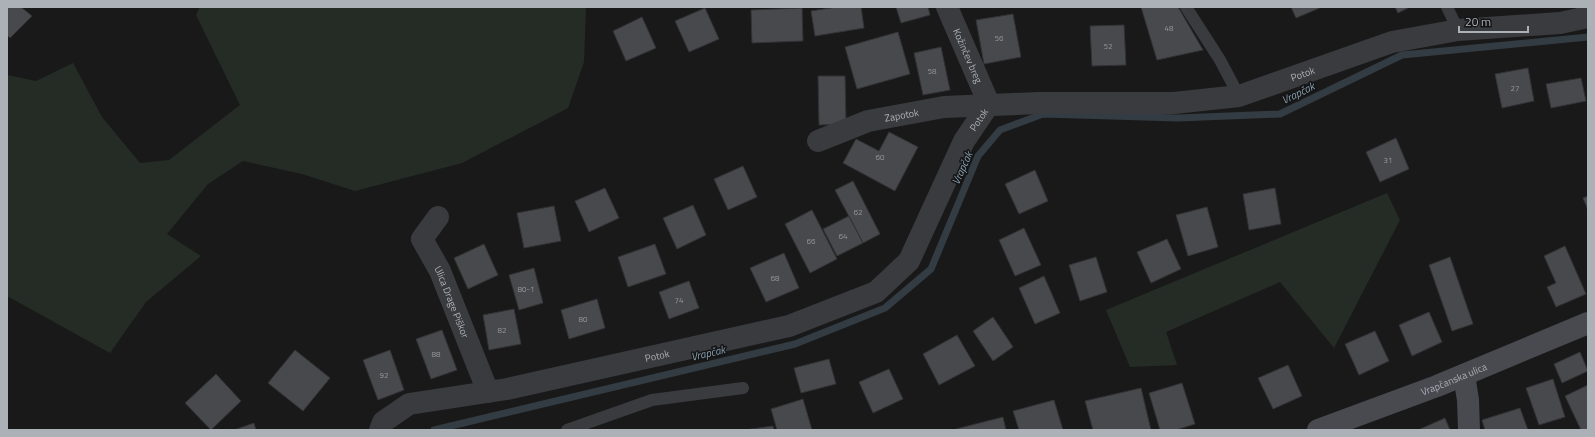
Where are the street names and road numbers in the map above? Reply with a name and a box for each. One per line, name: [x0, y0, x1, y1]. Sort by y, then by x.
street label: Kožinčev breg: [950, 26, 986, 85]
street label: Potok: [1288, 62, 1317, 85]
street label: Zapotok: [883, 104, 920, 125]
street label: Potok: [965, 105, 992, 134]
street label: Ulica Drage Piškor: [431, 263, 473, 340]
street label: Potok: [643, 345, 671, 366]
street label: Vrapčanska ulica: [1419, 359, 1489, 399]

